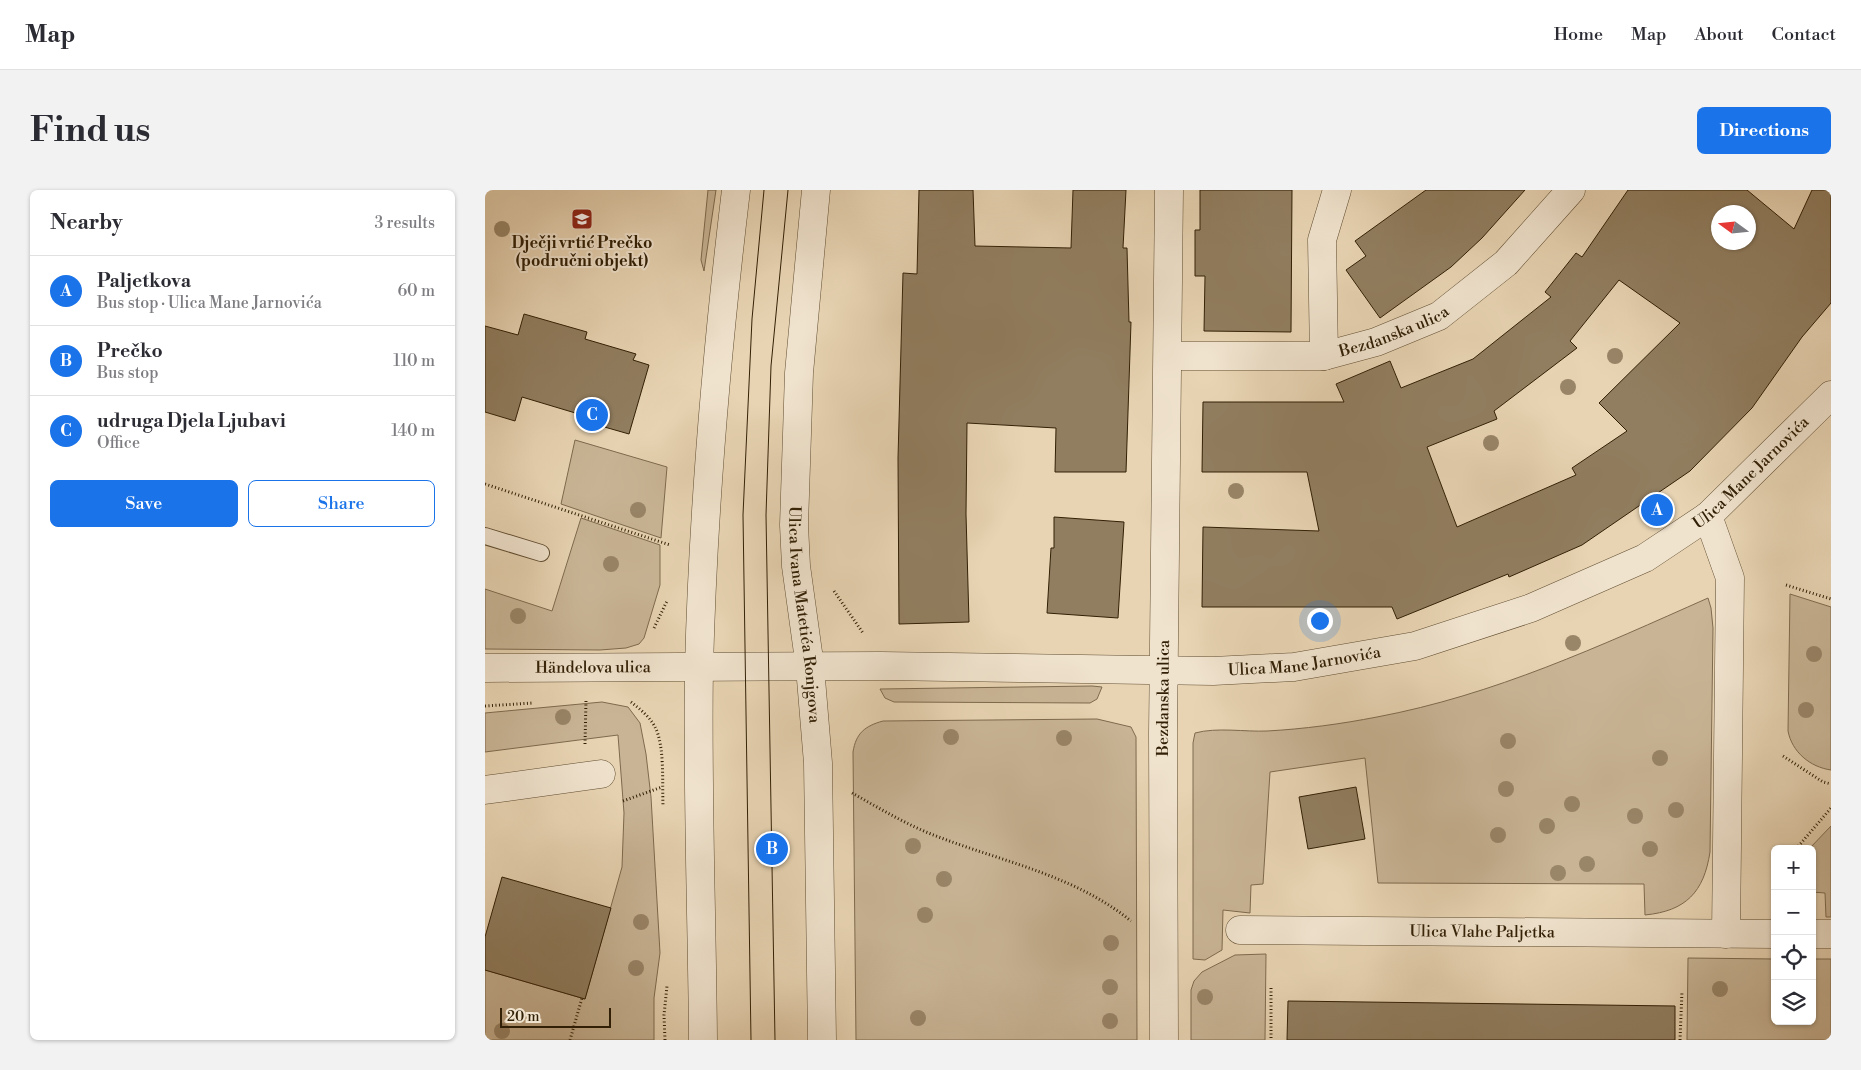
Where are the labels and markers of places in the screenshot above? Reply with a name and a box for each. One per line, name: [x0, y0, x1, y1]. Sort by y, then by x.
school or university icon: Dječji vrtić Prečko (područni objekt): [570, 207, 594, 231]
place label: Dječji vrtić Prečko (područni objekt): [512, 233, 652, 271]
pin: C: [576, 396, 608, 434]
pin: A: [1641, 491, 1673, 529]
pin: B: [756, 830, 788, 868]

